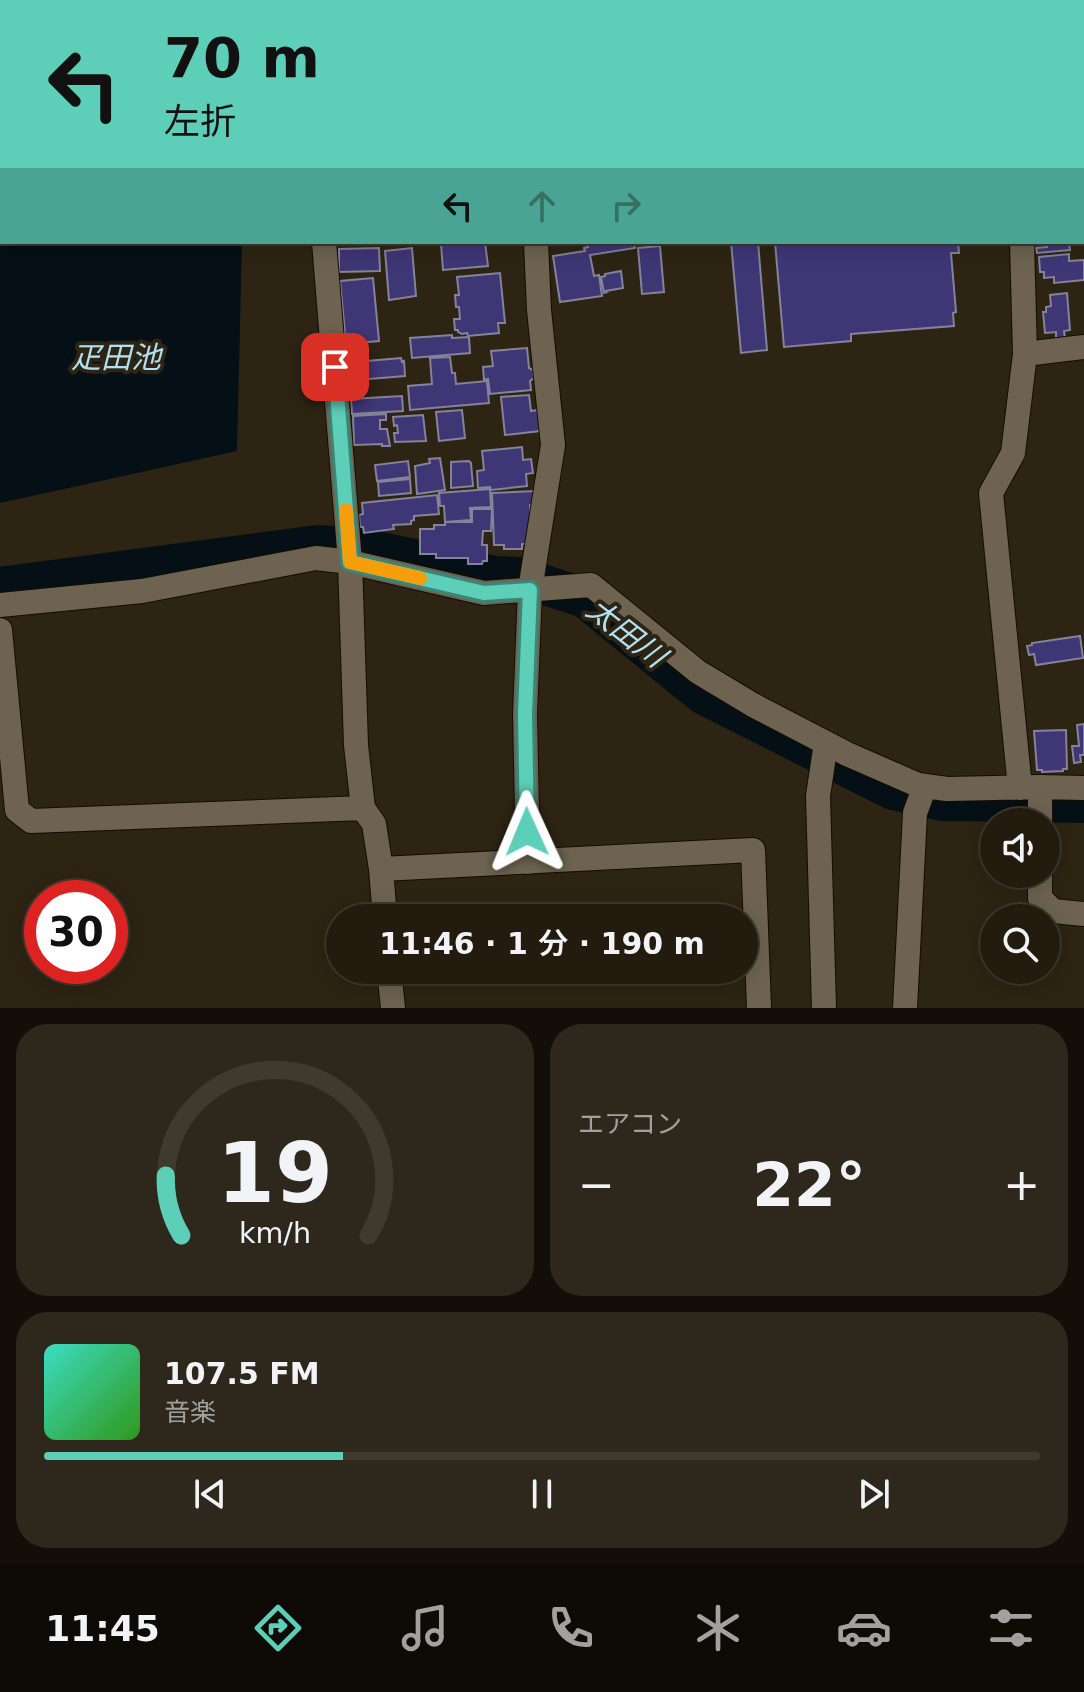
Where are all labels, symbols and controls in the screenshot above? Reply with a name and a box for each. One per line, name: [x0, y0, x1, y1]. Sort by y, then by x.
text: 70 m: [164, 25, 320, 90]
icon: left: [32, 32, 136, 136]
text: 左折: [164, 101, 236, 142]
icon: left: [436, 184, 480, 228]
icon: ahead: [520, 184, 564, 228]
icon: right: [604, 184, 648, 228]
pin: [301, 333, 369, 401]
water label: 疋田池: [71, 340, 164, 375]
icon: arrive: [313, 345, 357, 389]
water label: 太田川: [580, 591, 675, 676]
position arrow: [485, 790, 569, 874]
map controls: [980, 808, 1060, 984]
button: sound: [980, 808, 1060, 888]
speed limit sign: 30: [24, 880, 128, 984]
button: search: [980, 904, 1060, 984]
text: 11:46 · 1 分 · 190 m: [379, 926, 705, 961]
text: エアコン: [578, 1109, 682, 1139]
text: 19: [217, 1125, 333, 1222]
text: 22°: [752, 1150, 866, 1220]
text: −: [578, 1159, 615, 1210]
text: +: [1003, 1159, 1040, 1210]
text: km/h: [239, 1216, 311, 1250]
text: 107.5 FM: [164, 1356, 320, 1391]
text: 音楽: [164, 1397, 216, 1427]
icon: previous: [188, 1472, 232, 1516]
icon: pause: [520, 1472, 564, 1516]
icon: next: [852, 1472, 896, 1516]
icon: directions: [250, 1600, 306, 1656]
icon: music: [397, 1600, 453, 1656]
icon: phone: [543, 1600, 599, 1656]
icon: climate: [690, 1600, 746, 1656]
icon: car: [836, 1600, 892, 1656]
icon: filters: [983, 1600, 1039, 1656]
text: 11:45: [45, 1608, 160, 1649]

